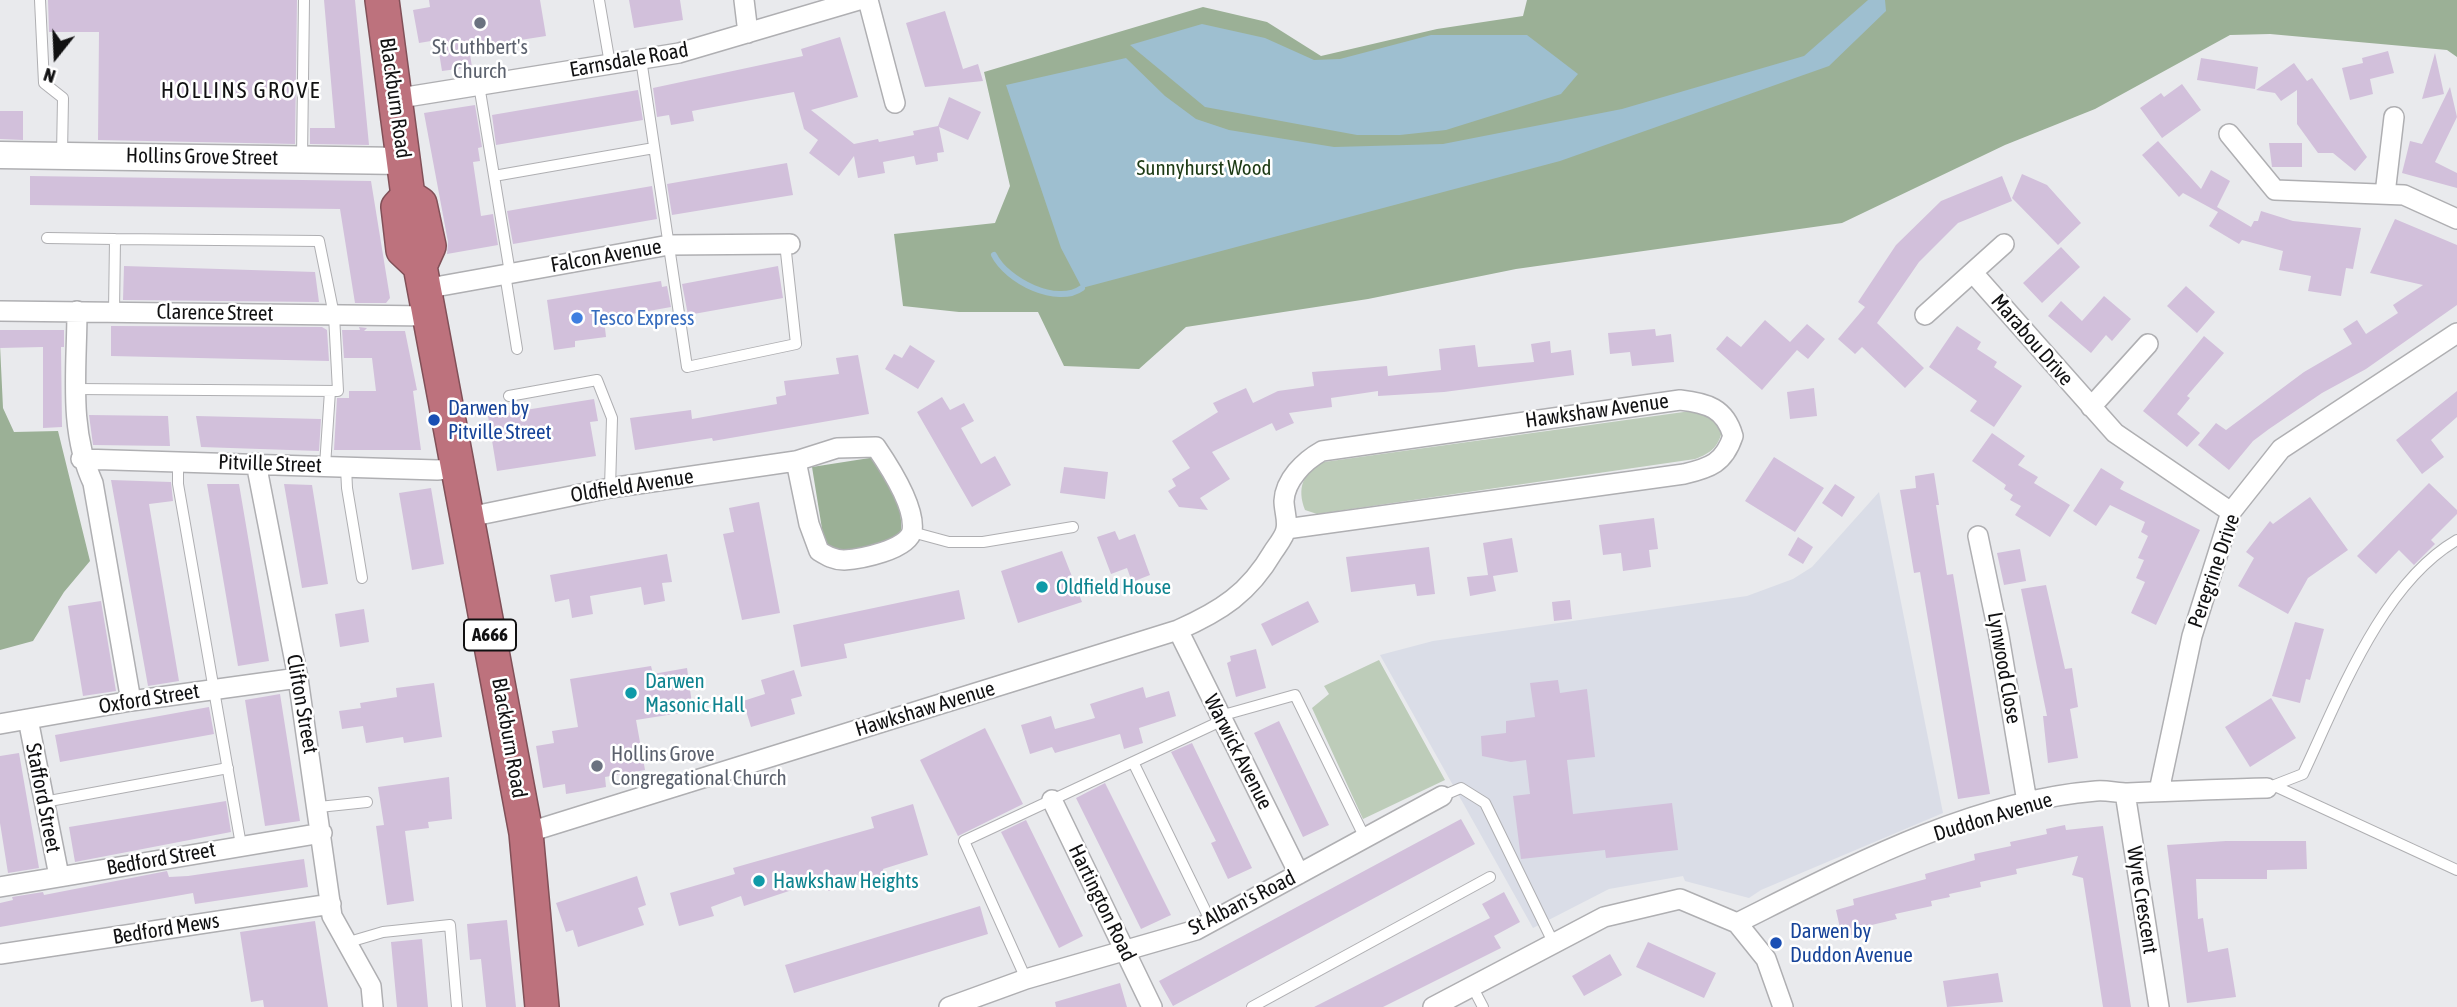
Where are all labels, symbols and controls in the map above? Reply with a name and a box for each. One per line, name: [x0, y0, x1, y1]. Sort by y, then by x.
marker: St Cuthbert's Church: [472, 15, 488, 31]
north arrow: [21, 21, 91, 91]
place label: St Cuthbert's Church: [432, 34, 528, 84]
street label: Blackburn Road: [374, 36, 416, 160]
street label: Earnsdale Road: [568, 37, 690, 83]
text: N: [41, 64, 58, 88]
district label: HOLLINS GROVE: [162, 77, 320, 105]
street label: Hollins Grove Street: [126, 143, 278, 171]
park label: Sunnyhurst Wood: [1136, 155, 1272, 181]
street label: Falcon Avenue: [549, 234, 663, 278]
street label: Marabou Drive: [1985, 289, 2079, 391]
street label: Clarence Street: [156, 299, 274, 327]
place label: Tesco Express: [591, 305, 694, 331]
marker: Tesco Express: [569, 310, 585, 326]
street label: Hawkshaw Avenue: [1524, 388, 1670, 434]
place label: Darwen by Pitville Street: [448, 395, 552, 445]
marker: Darwen by Pitville Street: [426, 412, 442, 428]
street label: Pitville Street: [218, 450, 322, 478]
street label: Oldfield Avenue: [569, 464, 695, 508]
street label: Peregrine Drive: [2183, 511, 2245, 631]
place label: Oldfield House: [1056, 574, 1171, 600]
marker: Oldfield House: [1034, 579, 1050, 595]
street label: Lynwood Close: [1982, 610, 2026, 726]
road number: A666: [464, 620, 516, 650]
street label: Clifton Street: [281, 652, 323, 756]
place label: Darwen Masonic Hall: [645, 668, 745, 718]
street label: Blackburn Road: [486, 676, 532, 800]
street label: Hawkshaw Avenue: [852, 676, 998, 742]
street label: Oxford Street: [97, 679, 201, 719]
marker: Darwen Masonic Hall: [623, 685, 639, 701]
street label: Warwick Avenue: [1198, 690, 1278, 814]
street label: Stafford Street: [20, 741, 66, 855]
place label: Hollins Grove Congregational Church: [611, 741, 787, 791]
marker: Hollins Grove Congregational Church: [589, 758, 605, 774]
street label: Duddon Avenue: [1931, 787, 2055, 847]
street label: Bedford Street: [105, 837, 217, 881]
street label: Hartington Road: [1063, 840, 1141, 966]
street label: Wyre Crescent: [2121, 844, 2163, 956]
street label: St Alban's Road: [1184, 865, 1300, 941]
place label: Hawkshaw Heights: [773, 868, 919, 894]
marker: Hawkshaw Heights: [751, 873, 767, 889]
street label: Bedford Mews: [111, 908, 221, 950]
place label: Darwen by Duddon Avenue: [1790, 918, 1913, 968]
marker: Darwen by Duddon Avenue: [1768, 935, 1784, 951]

